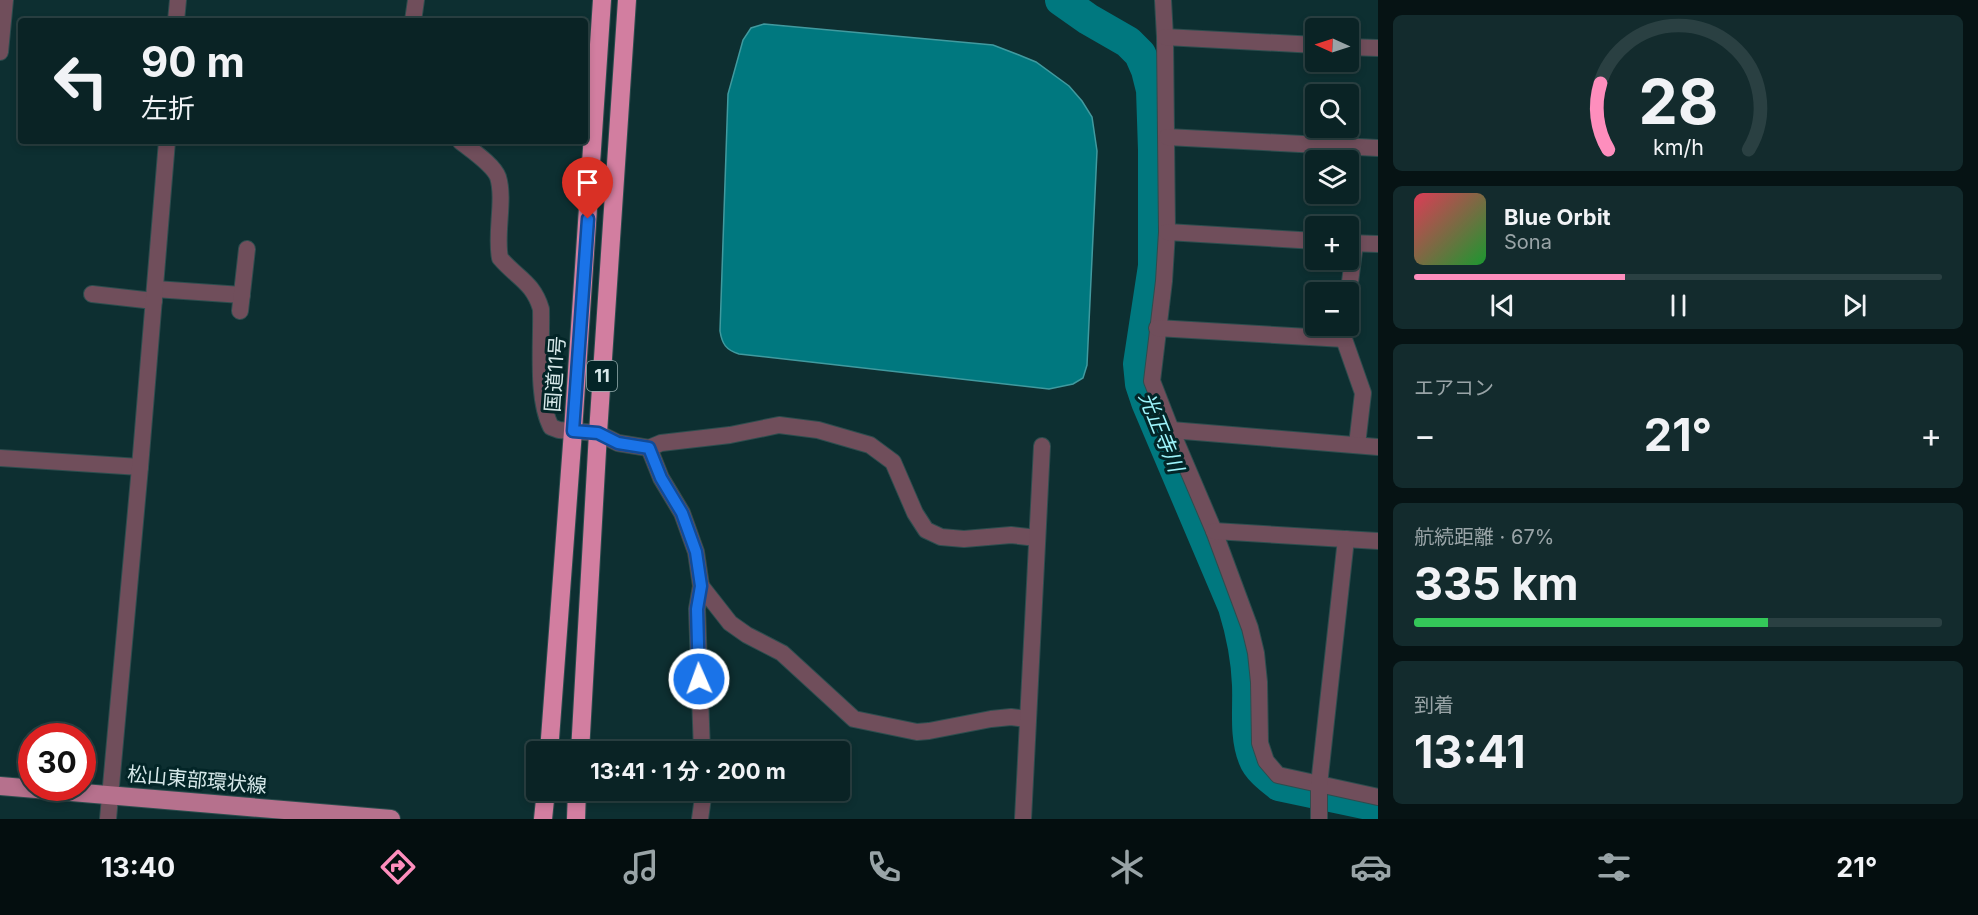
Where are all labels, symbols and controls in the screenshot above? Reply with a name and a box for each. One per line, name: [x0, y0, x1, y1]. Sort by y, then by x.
north arrow: [1305, 18, 1359, 72]
map controls: [1305, 18, 1359, 336]
text: 90 m: [141, 36, 245, 87]
icon: left: [42, 42, 120, 120]
text: 28: [1638, 64, 1718, 139]
button: search: [1305, 84, 1359, 138]
text: 左折: [141, 92, 195, 125]
text: km/h: [1653, 134, 1703, 160]
button: layers: [1305, 150, 1359, 204]
pin: [562, 157, 613, 219]
icon: arrive: [571, 166, 604, 199]
text: Blue Orbit: [1504, 204, 1611, 230]
button: +: [1305, 216, 1359, 270]
text: Sona: [1504, 230, 1552, 254]
button: −: [1305, 282, 1359, 336]
icon: previous: [1486, 289, 1519, 322]
icon: pause: [1662, 289, 1695, 322]
icon: next: [1838, 289, 1871, 322]
street label: 国道11号: [540, 335, 570, 413]
road number: 11: [587, 361, 617, 391]
text: エアコン: [1414, 376, 1494, 400]
water label: 光正寺川: [1134, 388, 1190, 477]
text: 21°: [1644, 407, 1712, 462]
text: −: [1414, 415, 1436, 455]
text: +: [1920, 415, 1942, 455]
text: 航続距離 · 67%: [1414, 525, 1554, 549]
text: 335 km: [1414, 556, 1579, 611]
position arrow: [667, 647, 731, 711]
text: 到着: [1414, 693, 1454, 717]
speed limit sign: 30: [18, 723, 96, 801]
text: 13:41: [1414, 724, 1526, 779]
text: 13:41 · 1 分 · 200 m: [590, 758, 786, 784]
street label: 松山東部環状線: [126, 762, 268, 798]
icon: directions: [377, 846, 419, 888]
icon: music: [620, 846, 662, 888]
icon: phone: [863, 846, 905, 888]
icon: climate: [1106, 846, 1148, 888]
icon: car: [1350, 846, 1392, 888]
icon: filters: [1593, 846, 1635, 888]
text: 13:40: [101, 851, 175, 884]
text: 21°: [1836, 851, 1877, 884]

